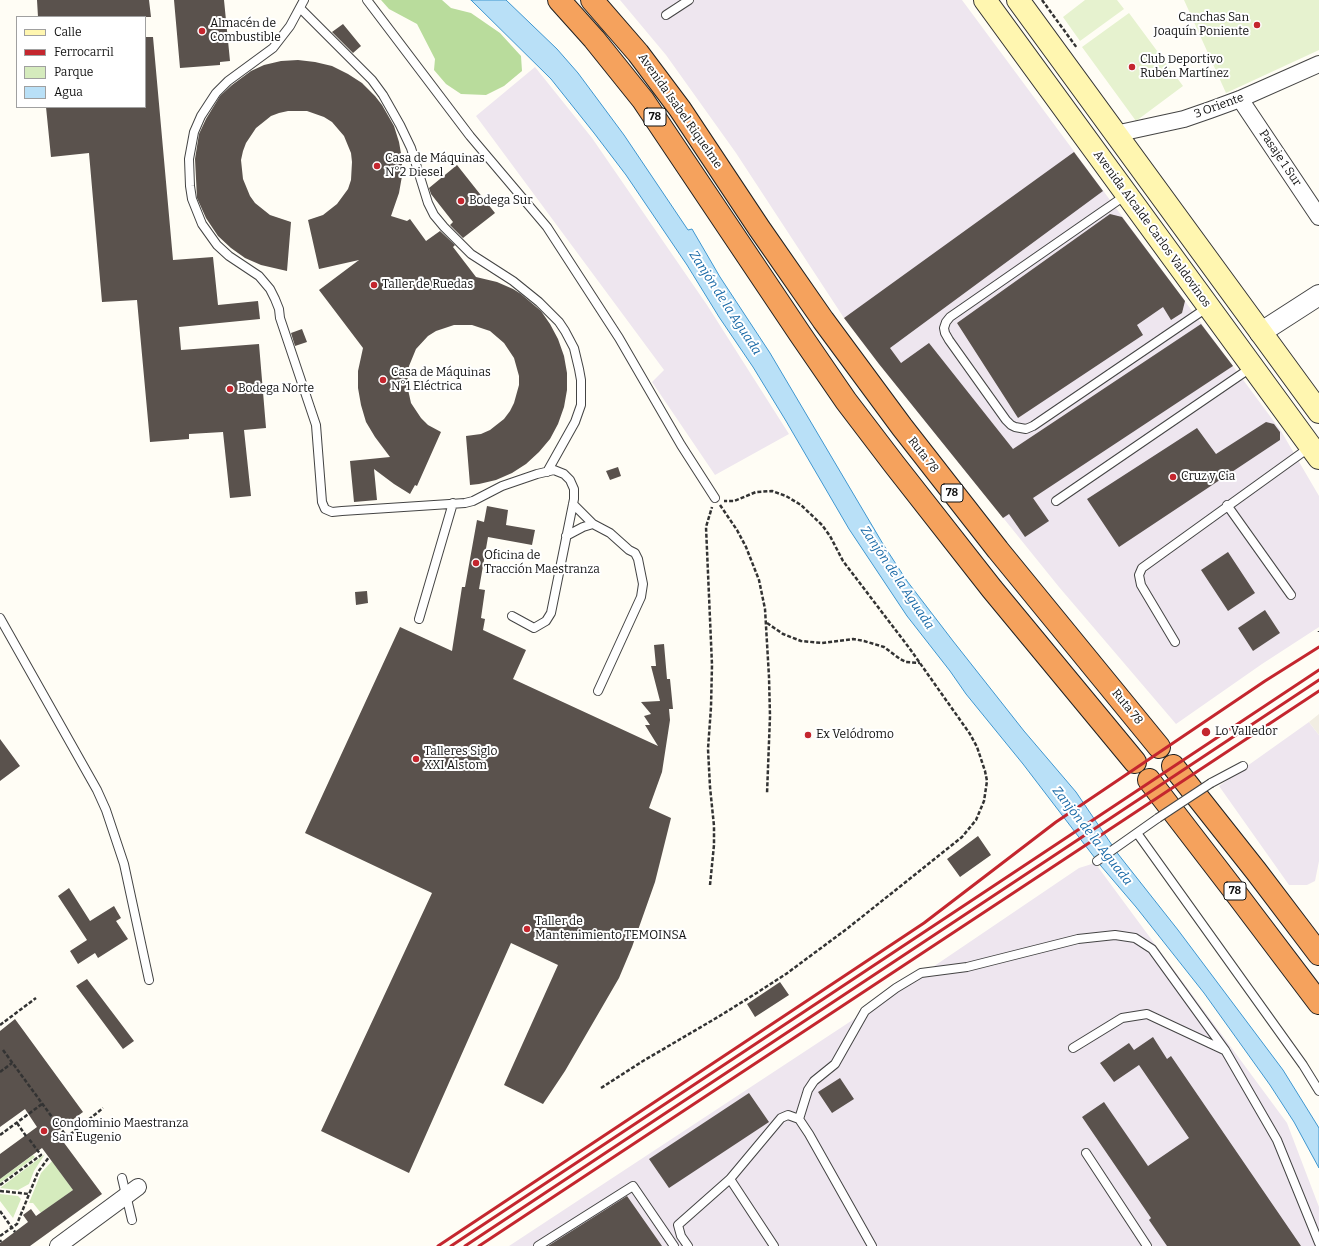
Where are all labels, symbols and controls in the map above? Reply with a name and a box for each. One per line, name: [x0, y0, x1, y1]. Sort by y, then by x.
place label: Canchas San Joaquín Poniente: [1154, 11, 1249, 39]
legend: [16, 16, 146, 108]
place label: Almacén de Combustible: [210, 17, 281, 45]
marker: Canchas San Joaquín Poniente: [1252, 20, 1262, 30]
text: Calle: [54, 25, 82, 39]
marker: Almacén de Combustible: [197, 26, 207, 36]
text: Ferrocarril: [54, 45, 114, 59]
street label: Avenida Isabel Riquelme: [635, 51, 725, 171]
place label: Club Deportivo Rubén Martínez: [1140, 53, 1229, 81]
marker: Club Deportivo Rubén Martínez: [1127, 62, 1137, 72]
text: Parque: [54, 65, 93, 79]
text: Agua: [54, 85, 83, 99]
street label: 3 Oriente: [1192, 90, 1246, 122]
road number: 78: [644, 108, 666, 126]
street label: Pasaje 1 Sur: [1256, 127, 1304, 189]
street label: Avenida Alcalde Carlos Valdovinos: [1090, 148, 1214, 310]
place label: Casa de Máquinas N°2 Diesel: [385, 152, 485, 180]
marker: Casa de Máquinas N°2 Diesel: [372, 161, 382, 171]
place label: Bodega Sur: [469, 194, 532, 208]
marker: Bodega Sur: [456, 196, 466, 206]
water label: Zanjón de la Aguada: [686, 248, 764, 358]
place label: Taller de Ruedas: [382, 278, 473, 292]
marker: Taller de Ruedas: [369, 280, 379, 290]
place label: Casa de Máquinas N°1 Eléctrica: [391, 366, 491, 394]
marker: Casa de Máquinas N°1 Eléctrica: [378, 375, 388, 385]
place label: Bodega Norte: [238, 382, 314, 396]
marker: Bodega Norte: [225, 384, 235, 394]
street label: Ruta 78: [905, 434, 941, 476]
place label: Cruz y Cia: [1181, 470, 1235, 484]
marker: Cruz y Cia: [1168, 472, 1178, 482]
road number: 78: [941, 484, 963, 502]
water label: Zanjón de la Aguada: [857, 523, 937, 633]
place label: Oficina de Tracción Maestranza: [484, 549, 600, 577]
marker: Oficina de Tracción Maestranza: [471, 558, 481, 568]
street label: Ruta 78: [1108, 686, 1146, 728]
place label: Lo Valledor: [1215, 725, 1277, 739]
marker: Lo Valledor: [1200, 726, 1212, 738]
place label: Ex Velódromo: [816, 728, 894, 742]
marker: Ex Velódromo: [803, 730, 813, 740]
place label: Talleres Siglo XXI Alstom: [424, 745, 497, 773]
marker: Talleres Siglo XXI Alstom: [411, 754, 421, 764]
water label: Zanjón de la Aguada: [1049, 784, 1135, 888]
road number: 78: [1224, 882, 1246, 900]
place label: Taller de Mantenimiento TEMOINSA: [535, 915, 687, 943]
marker: Taller de Mantenimiento TEMOINSA: [522, 924, 532, 934]
place label: Condominio Maestranza San Eugenio: [52, 1117, 189, 1145]
marker: Condominio Maestranza San Eugenio: [39, 1126, 49, 1136]

